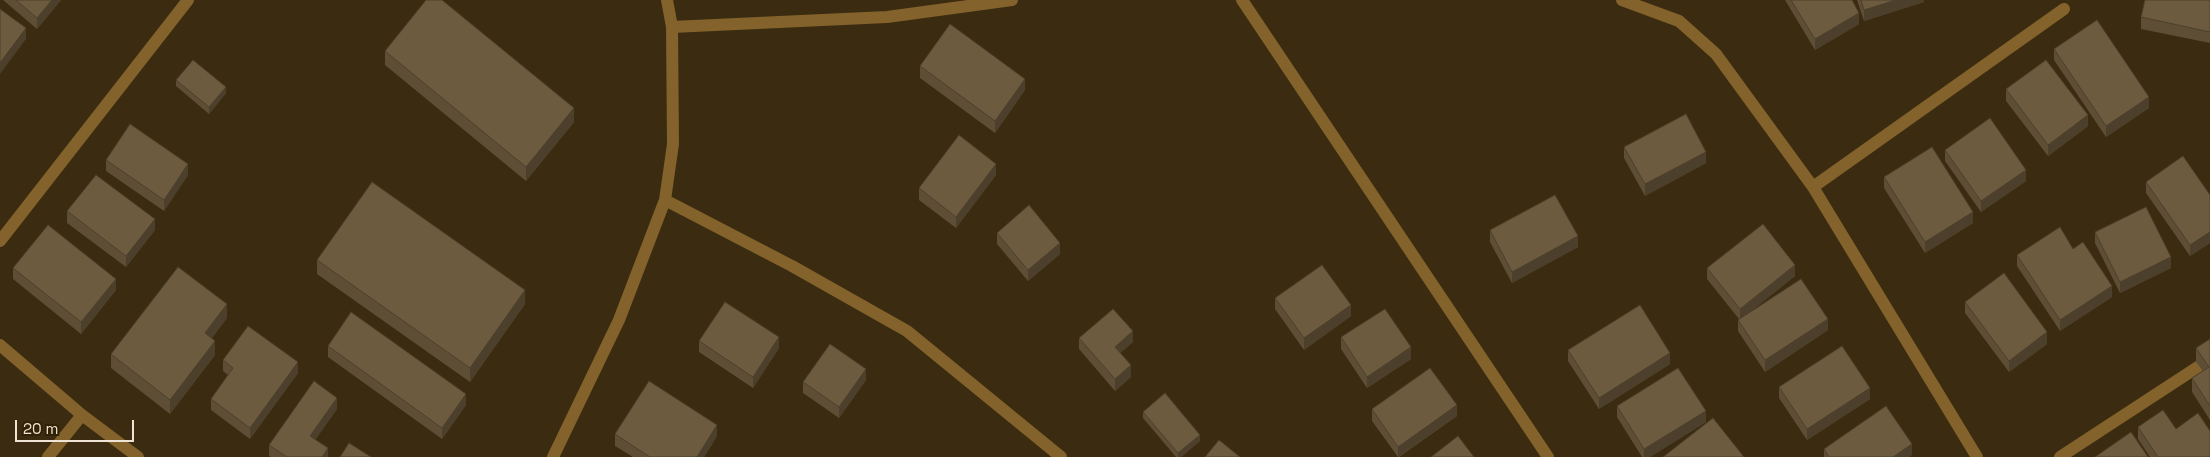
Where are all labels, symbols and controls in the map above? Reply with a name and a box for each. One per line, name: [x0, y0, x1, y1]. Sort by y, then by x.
scale bar: [18, 410, 136, 442]
text: 20 m: [23, 419, 58, 438]

